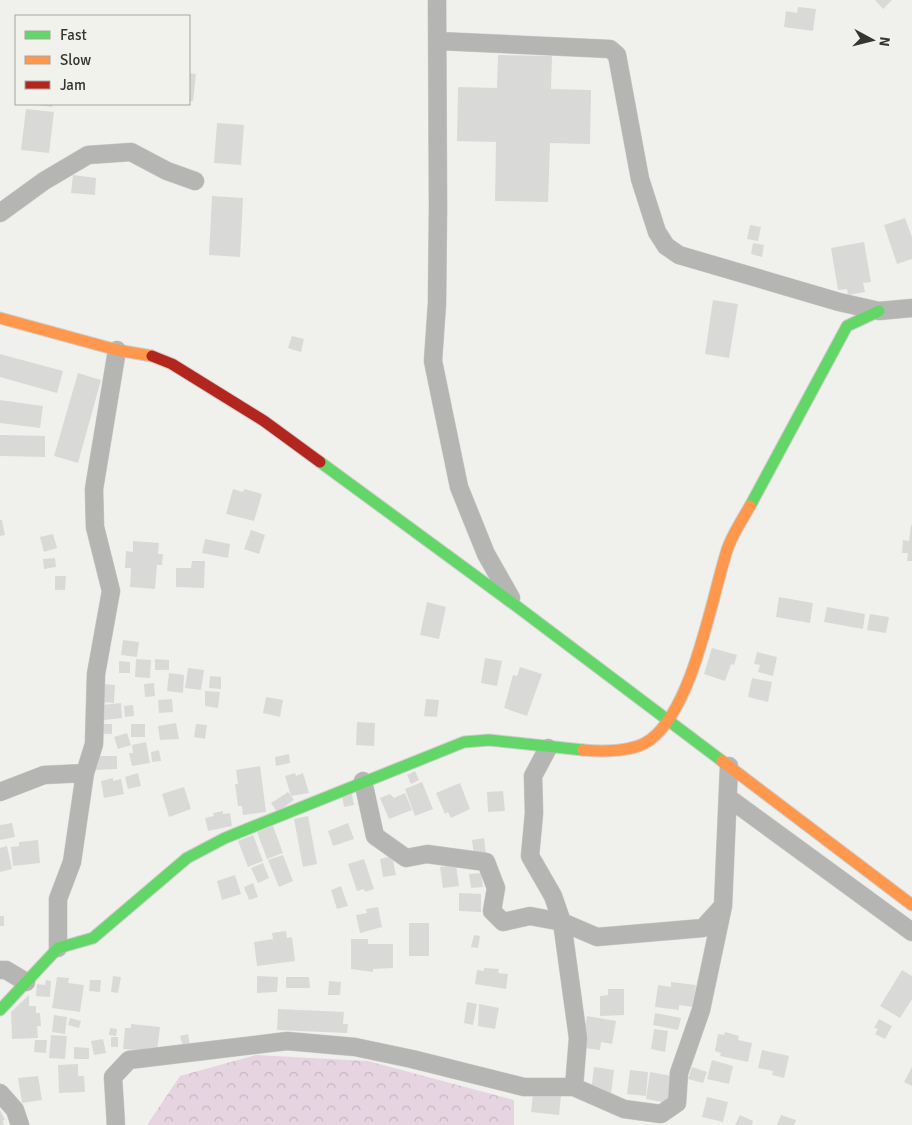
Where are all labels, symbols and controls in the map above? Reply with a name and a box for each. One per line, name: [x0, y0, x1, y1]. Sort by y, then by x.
legend: [15, 15, 190, 105]
north arrow: [847, 15, 897, 65]
text: Fast: [60, 26, 87, 44]
text: N: [875, 36, 893, 47]
text: Slow: [60, 51, 91, 69]
text: Jam: [60, 76, 86, 94]

